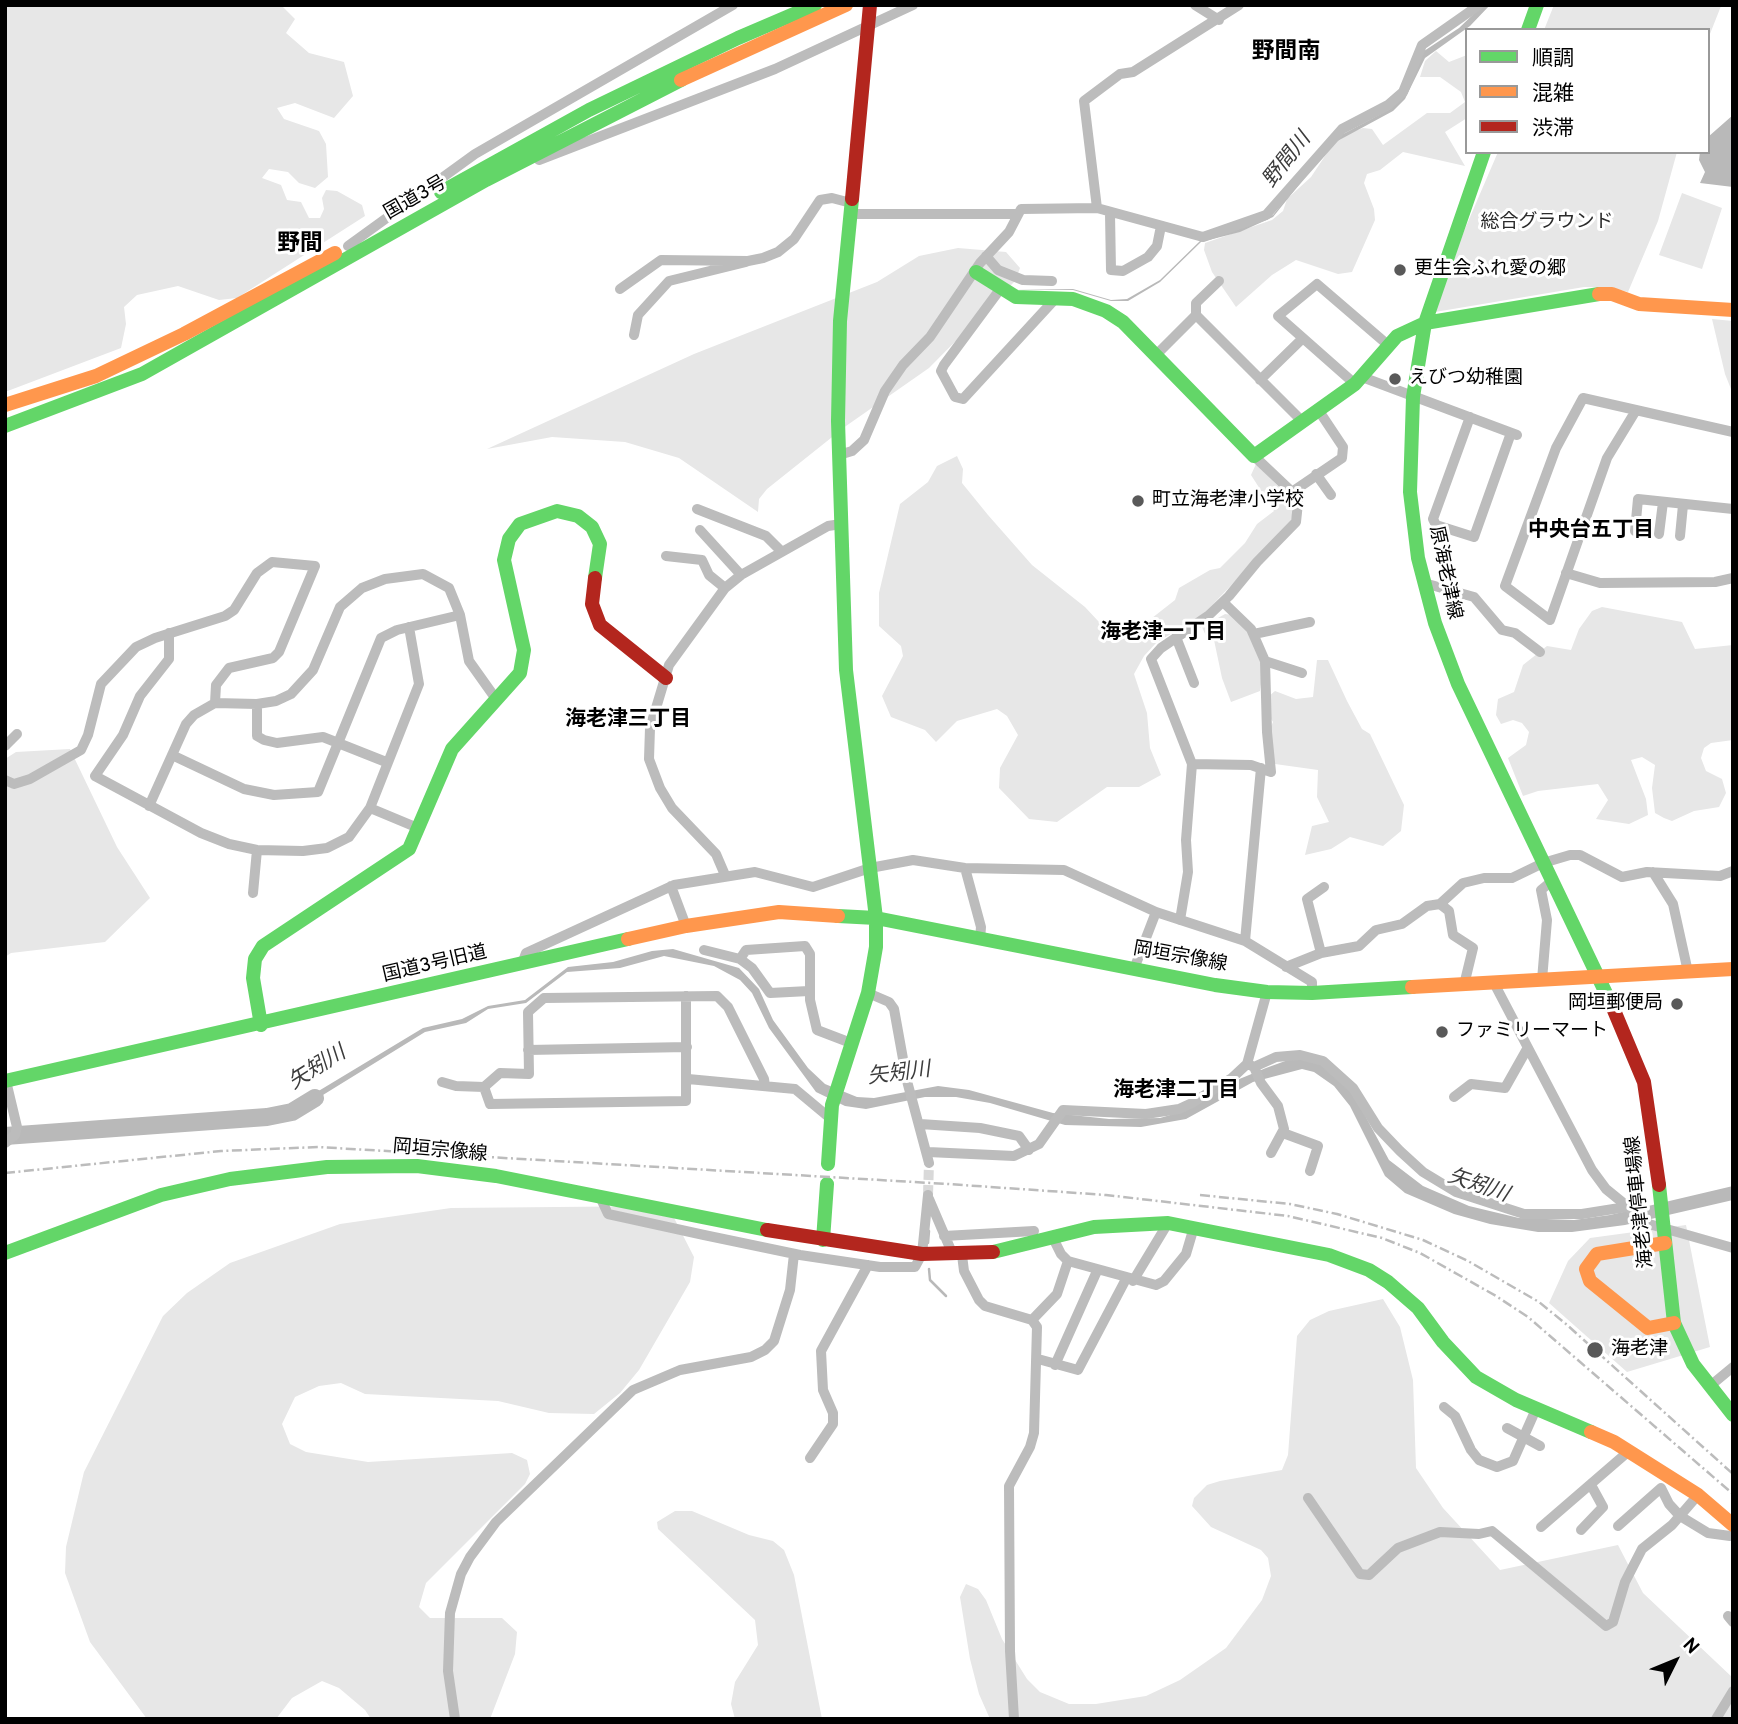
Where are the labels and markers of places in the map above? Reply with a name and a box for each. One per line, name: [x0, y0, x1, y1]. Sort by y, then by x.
place label: 更生会ふれ愛の郷: [1414, 259, 1566, 281]
marker: 更生会ふれ愛の郷: [1392, 262, 1408, 278]
place label: えびつ幼稚園: [1409, 368, 1523, 390]
marker: えびつ幼稚園: [1387, 371, 1403, 387]
place label: 町立海老津小学校: [1152, 490, 1304, 512]
marker: 町立海老津小学校: [1130, 493, 1146, 509]
place label: 岡垣郵便局: [1568, 993, 1663, 1015]
marker: 岡垣郵便局: [1669, 996, 1685, 1012]
place label: ファミリーマート: [1456, 1021, 1608, 1043]
marker: ファミリーマート: [1434, 1024, 1450, 1040]
place label: 海老津: [1611, 1339, 1668, 1361]
marker: 海老津: [1585, 1340, 1605, 1360]

